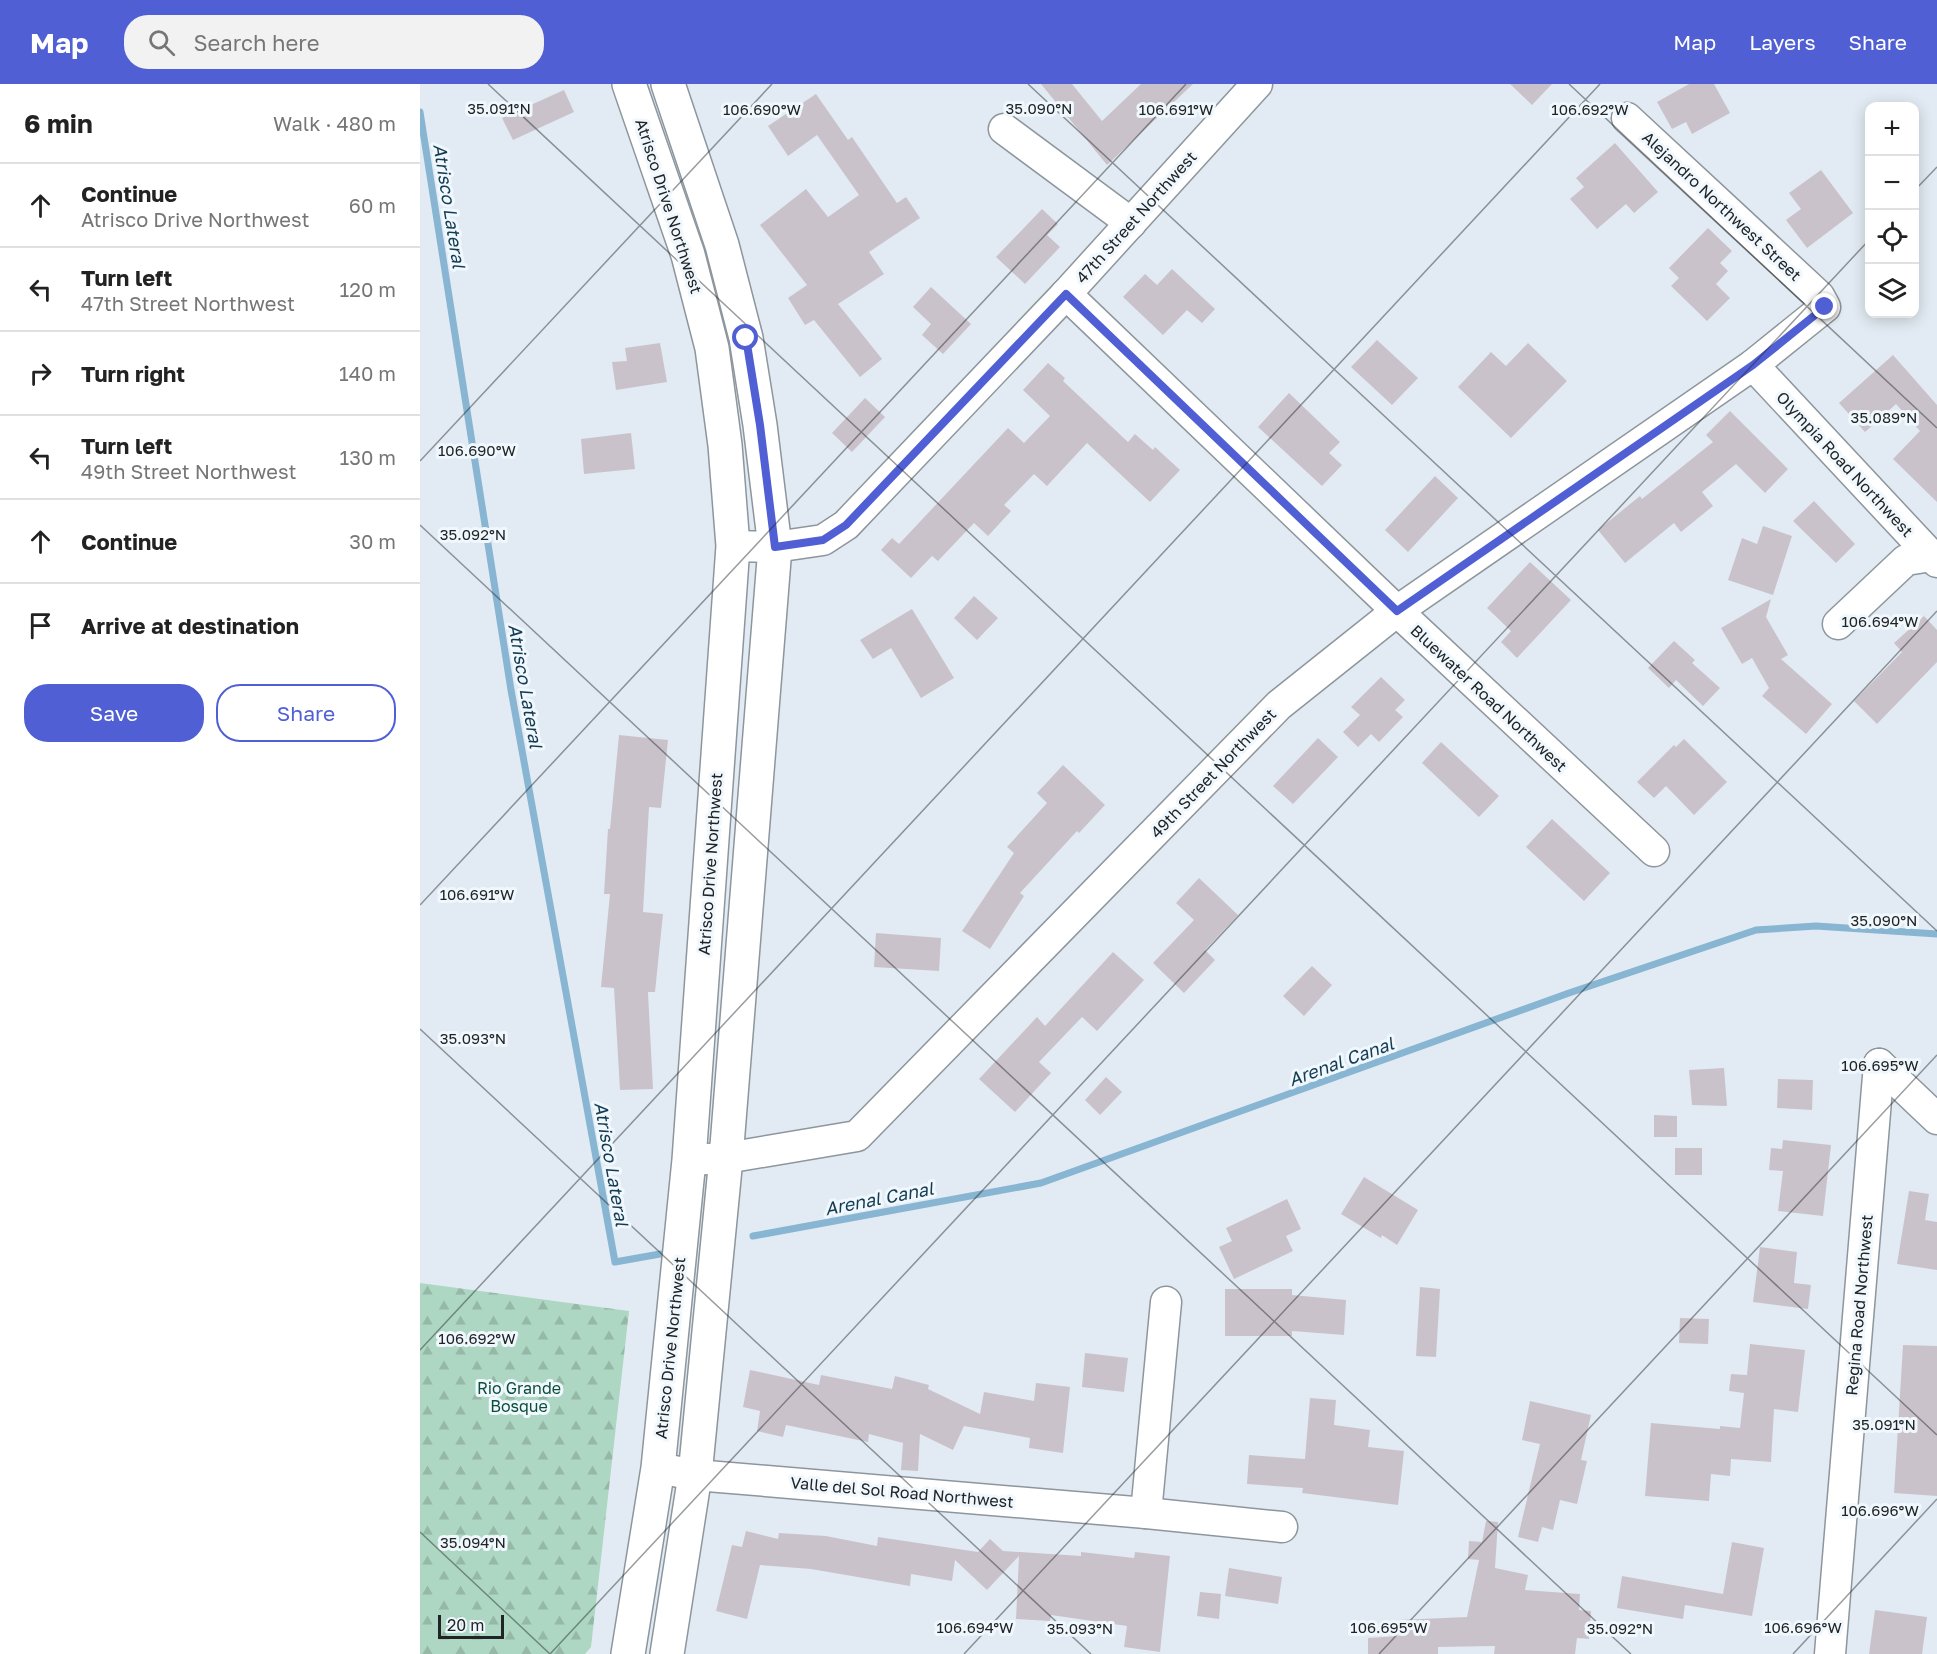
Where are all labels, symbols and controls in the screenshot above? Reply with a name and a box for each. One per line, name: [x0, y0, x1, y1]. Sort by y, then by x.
search box: [124, 15, 544, 69]
text: Map: [30, 26, 88, 59]
icon: search: [145, 26, 178, 59]
text: Search here: [193, 29, 319, 56]
text: Map: [1673, 29, 1716, 55]
text: Layers: [1749, 29, 1816, 55]
text: Share: [1849, 29, 1907, 55]
text: 35.091°N: [467, 99, 531, 117]
text: 35.090°N: [1006, 99, 1072, 117]
text: 106.690°W: [723, 100, 801, 118]
text: 106.691°W: [1139, 100, 1213, 118]
text: 106.692°W: [1551, 100, 1629, 118]
map controls: [1865, 102, 1919, 318]
button: +: [1865, 102, 1919, 156]
text: 6 min: [24, 108, 93, 139]
text: Walk · 480 m: [273, 111, 396, 135]
street label: Atrisco Drive Northwest: [631, 116, 707, 296]
street label: Alejandro Northwest Street: [1638, 127, 1806, 285]
water label: Atrisco Lateral: [429, 142, 471, 271]
street label: 47th Street Northwest: [1071, 147, 1201, 287]
button: −: [1865, 156, 1919, 210]
text: Continue: [81, 180, 177, 207]
icon: ahead: [24, 189, 57, 222]
text: 60 m: [349, 193, 396, 217]
text: Atrisco Drive Northwest: [81, 207, 310, 231]
button: locate: [1865, 210, 1919, 264]
text: Turn left: [81, 264, 172, 291]
button: layers: [1865, 264, 1919, 318]
icon: left: [24, 273, 57, 306]
text: 120 m: [340, 277, 396, 301]
text: 47th Street Northwest: [81, 291, 295, 315]
route end: [1811, 293, 1837, 319]
route start: [732, 324, 758, 350]
icon: right: [24, 357, 57, 390]
text: Turn right: [81, 360, 185, 387]
text: 140 m: [339, 361, 396, 385]
street label: Olympia Road Northwest: [1772, 387, 1918, 541]
text: 35.089°N: [1851, 408, 1917, 426]
text: Turn left: [81, 432, 172, 459]
icon: left: [24, 441, 57, 474]
text: 106.690°W: [438, 441, 516, 459]
text: 130 m: [340, 445, 396, 469]
text: 49th Street Northwest: [81, 459, 297, 483]
icon: ahead: [24, 525, 57, 558]
text: 35.092°N: [440, 525, 506, 543]
text: Continue: [81, 528, 177, 555]
text: 30 m: [349, 529, 396, 553]
icon: arrive: [24, 609, 57, 642]
text: Arrive at destination: [81, 612, 299, 639]
text: 106.694°W: [1842, 612, 1918, 630]
street label: Bluewater Road Northwest: [1407, 620, 1571, 776]
water label: Atrisco Lateral: [504, 622, 548, 751]
button: Save: [24, 684, 204, 742]
button: Share: [216, 684, 396, 742]
street label: 49th Street Northwest: [1146, 704, 1280, 842]
street label: Atrisco Drive Northwest: [694, 772, 726, 956]
text: 106.691°W: [440, 885, 514, 903]
text: 35.090°N: [1851, 911, 1917, 929]
text: 35.093°N: [440, 1029, 506, 1047]
water label: Arenal Canal: [1285, 1031, 1398, 1090]
text: 106.695°W: [1841, 1056, 1919, 1074]
water label: Atrisco Lateral: [590, 1100, 634, 1229]
water label: Arenal Canal: [823, 1176, 936, 1219]
street label: Regina Road Northwest: [1841, 1214, 1877, 1396]
street label: Atrisco Drive Northwest: [650, 1256, 690, 1440]
text: 106.692°W: [438, 1329, 516, 1347]
park label: Rio Grande Bosque: [477, 1378, 561, 1416]
text: 35.091°N: [1852, 1415, 1916, 1433]
street label: Valle del Sol Road Northwest: [790, 1472, 1014, 1512]
text: 106.696°W: [1841, 1501, 1919, 1519]
text: 35.094°N: [440, 1533, 506, 1551]
scale bar: [438, 1612, 504, 1640]
text: 20 m: [447, 1615, 484, 1635]
text: 106.694°W: [937, 1618, 1013, 1636]
text: 106.695°W: [1350, 1618, 1428, 1636]
text: 106.696°W: [1764, 1618, 1842, 1636]
text: 35.093°N: [1047, 1619, 1113, 1637]
text: 35.092°N: [1587, 1619, 1653, 1637]

